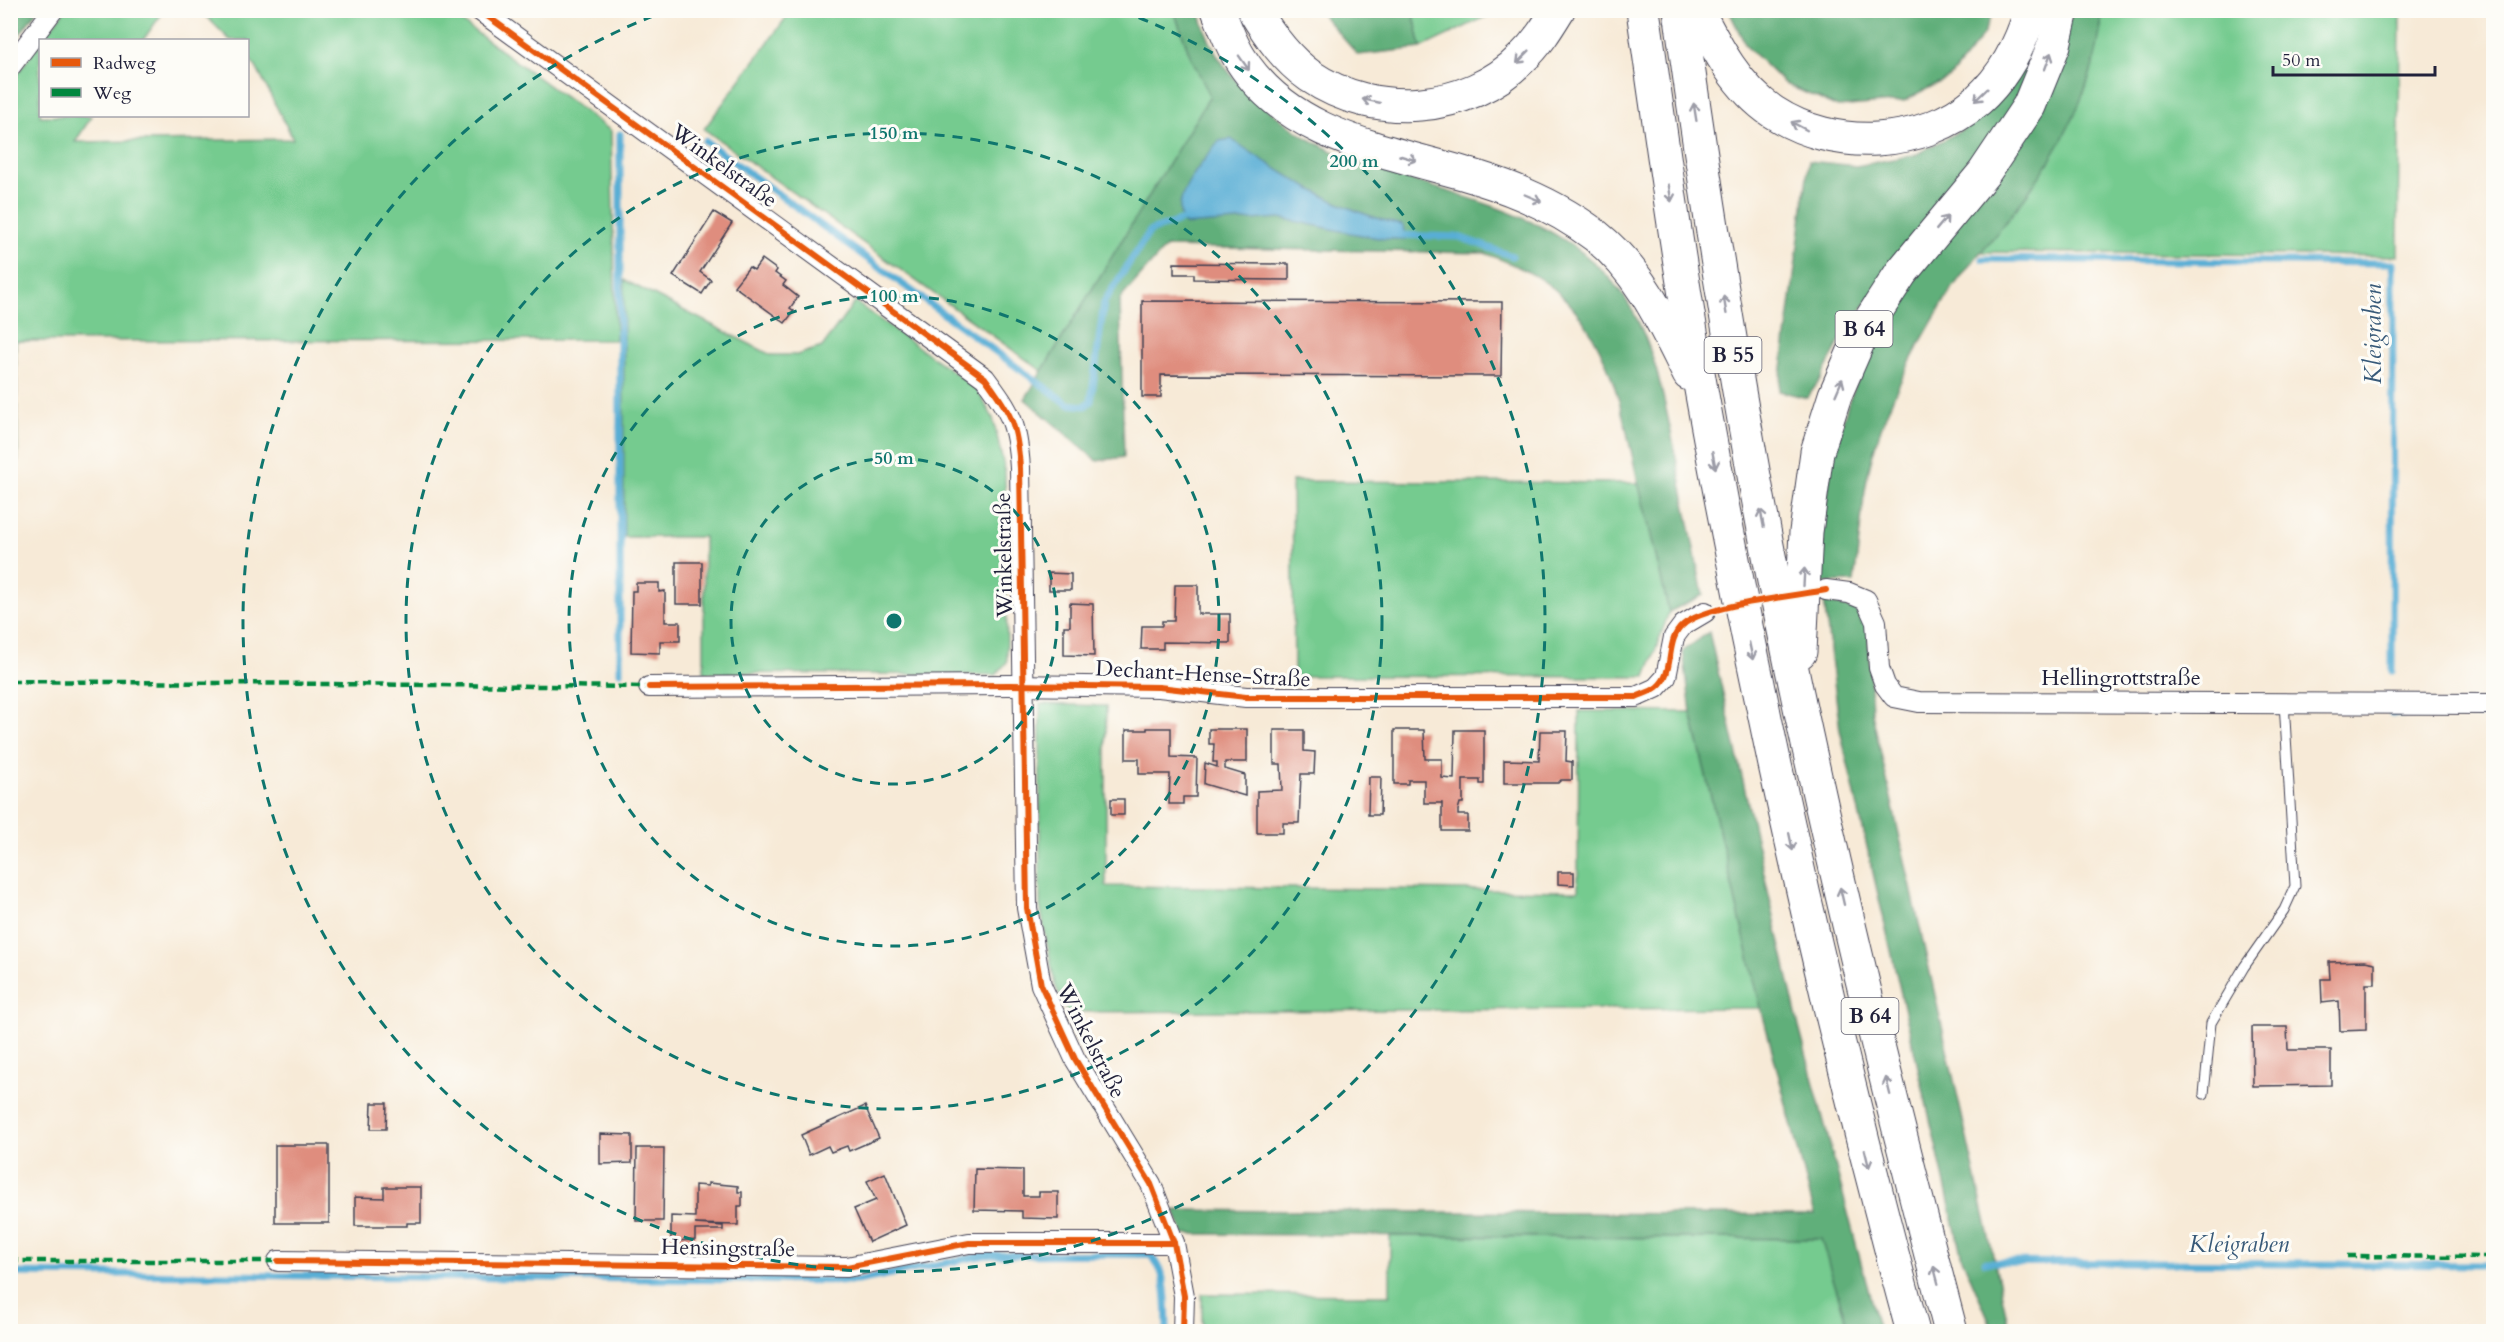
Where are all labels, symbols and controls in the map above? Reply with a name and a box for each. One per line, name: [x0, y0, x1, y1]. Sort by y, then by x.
legend: [39, 39, 249, 117]
scale bar: [2273, 39, 2435, 77]
text: 50 m: [2282, 48, 2321, 73]
one-way arrow: [1515, 50, 1530, 64]
text: Radweg: [93, 51, 156, 76]
one-way arrow: [2044, 52, 2055, 71]
one-way arrow: [1238, 54, 1250, 70]
text: Weg: [92, 81, 132, 106]
one-way arrow: [1973, 88, 1988, 103]
one-way arrow: [1362, 95, 1381, 106]
one-way arrow: [1689, 103, 1700, 123]
street label: Winkelstraße: [664, 116, 784, 215]
one-way arrow: [1791, 120, 1808, 132]
text: 150 m: [869, 121, 919, 146]
text: 200 m: [1329, 149, 1379, 174]
one-way arrow: [1398, 153, 1417, 164]
one-way arrow: [1665, 183, 1676, 202]
one-way arrow: [1523, 193, 1541, 204]
one-way arrow: [1935, 216, 1949, 231]
text: 100 m: [869, 284, 919, 309]
water label: Kleigraben: [2357, 284, 2390, 384]
one-way arrow: [1720, 295, 1731, 315]
road number: B 64: [1836, 311, 1892, 347]
road number: B 55: [1704, 337, 1762, 373]
one-way arrow: [1834, 378, 1845, 396]
text: 50 m: [874, 446, 914, 471]
one-way arrow: [1709, 450, 1720, 469]
street label: Winkelstraße: [988, 492, 1020, 619]
one-way arrow: [1756, 508, 1767, 528]
one-way arrow: [1798, 568, 1809, 588]
centre of rings: [884, 611, 904, 631]
one-way arrow: [1745, 642, 1757, 661]
street label: Dechant-Hense-Straße: [1095, 653, 1311, 695]
street label: Hellingrottstraße: [2041, 663, 2201, 693]
one-way arrow: [1786, 832, 1797, 851]
one-way arrow: [1836, 887, 1847, 907]
street label: Winkelstraße: [1049, 977, 1133, 1104]
road number: B 64: [1842, 998, 1898, 1034]
one-way arrow: [1881, 1077, 1893, 1096]
one-way arrow: [1862, 1150, 1874, 1169]
water label: Kleigraben: [2189, 1228, 2289, 1261]
street label: Hensingstraße: [661, 1232, 795, 1264]
one-way arrow: [1930, 1266, 1941, 1285]

